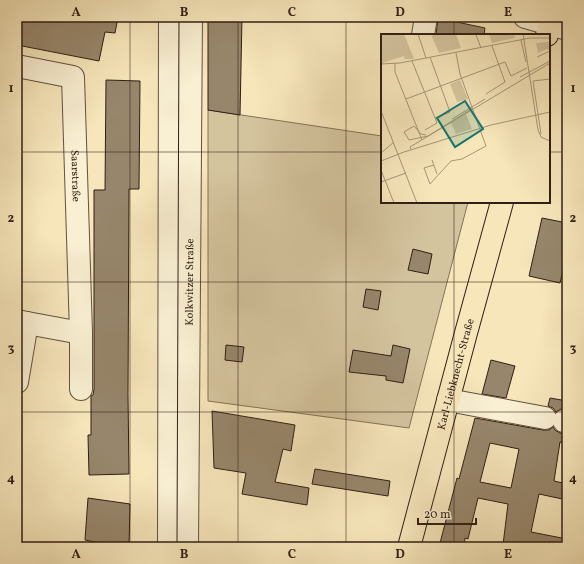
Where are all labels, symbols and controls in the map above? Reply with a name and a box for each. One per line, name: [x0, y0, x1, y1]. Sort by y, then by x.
text: A: [71, 4, 81, 22]
text: B: [180, 4, 189, 22]
text: C: [288, 4, 296, 22]
text: D: [395, 4, 405, 22]
text: E: [504, 4, 512, 22]
inset map: [381, 34, 550, 203]
text: 1: [8, 80, 14, 98]
text: 1: [570, 80, 576, 98]
street label: Saarstraße: [66, 150, 83, 202]
text: 2: [8, 210, 15, 228]
text: 2: [570, 210, 577, 228]
street label: Kolkwitzer Straße: [183, 238, 198, 326]
street label: Karl-Liebknecht-Straße: [434, 317, 479, 432]
text: 3: [8, 340, 15, 358]
text: 3: [570, 340, 577, 358]
text: 4: [7, 470, 15, 488]
text: 4: [569, 470, 577, 488]
scale bar: [418, 500, 476, 526]
text: 20 m: [424, 507, 451, 523]
text: A: [71, 546, 81, 564]
text: B: [180, 546, 189, 564]
text: C: [288, 546, 296, 564]
text: D: [395, 546, 405, 564]
text: E: [504, 546, 512, 564]

